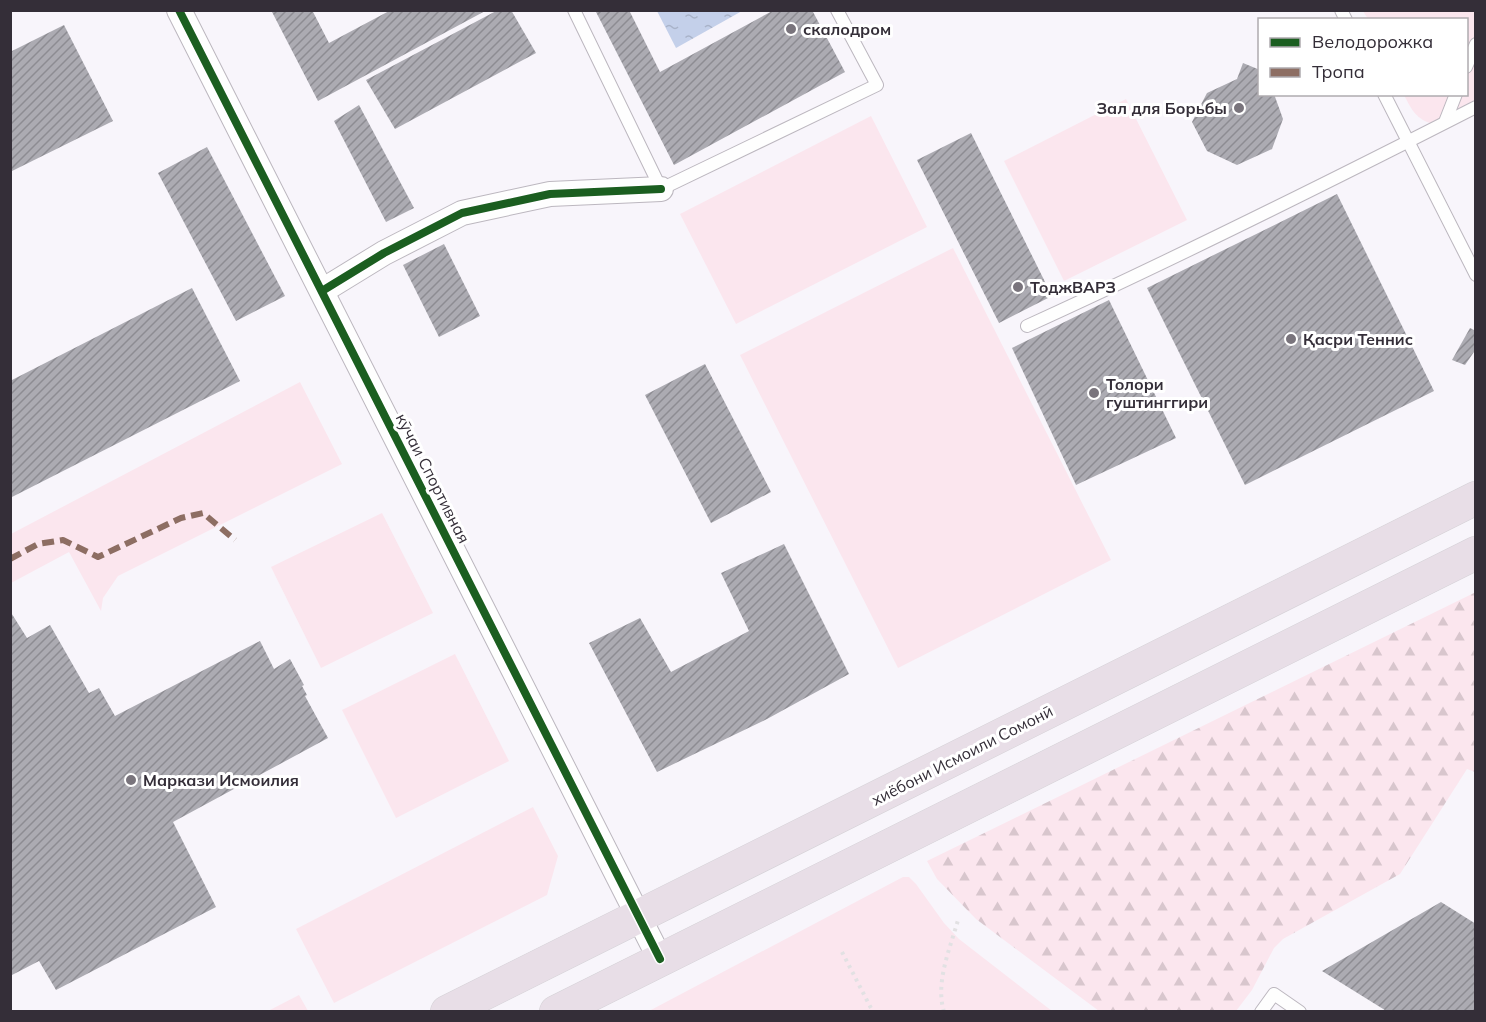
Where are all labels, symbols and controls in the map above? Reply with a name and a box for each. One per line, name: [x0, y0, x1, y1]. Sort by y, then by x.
legend: [1258, 18, 1468, 96]
place label: скалодром: [803, 19, 891, 39]
marker: скалодром: [784, 22, 798, 36]
text: Велодорожка: [1312, 30, 1433, 53]
text: Тропа: [1312, 60, 1365, 83]
place label: Зал для Борьбы: [1097, 98, 1227, 118]
marker: Зал для Борьбы: [1232, 101, 1246, 115]
place label: ТоджВАРЗ: [1030, 277, 1116, 297]
marker: ТоджВАРЗ: [1011, 280, 1025, 294]
place label: Қасри Теннис: [1303, 329, 1413, 349]
marker: Қасри Теннис: [1284, 332, 1298, 346]
place label: Толори гуштинггири: [1106, 374, 1208, 412]
marker: Толори гуштинггири: [1087, 386, 1101, 400]
street label: кӯчаи Спортивная: [392, 410, 474, 546]
street label: хиёбони Исмоили Сомонӣ: [868, 700, 1056, 810]
place label: Маркази Исмоилия: [143, 770, 299, 790]
marker: Маркази Исмоилия: [124, 773, 138, 787]

